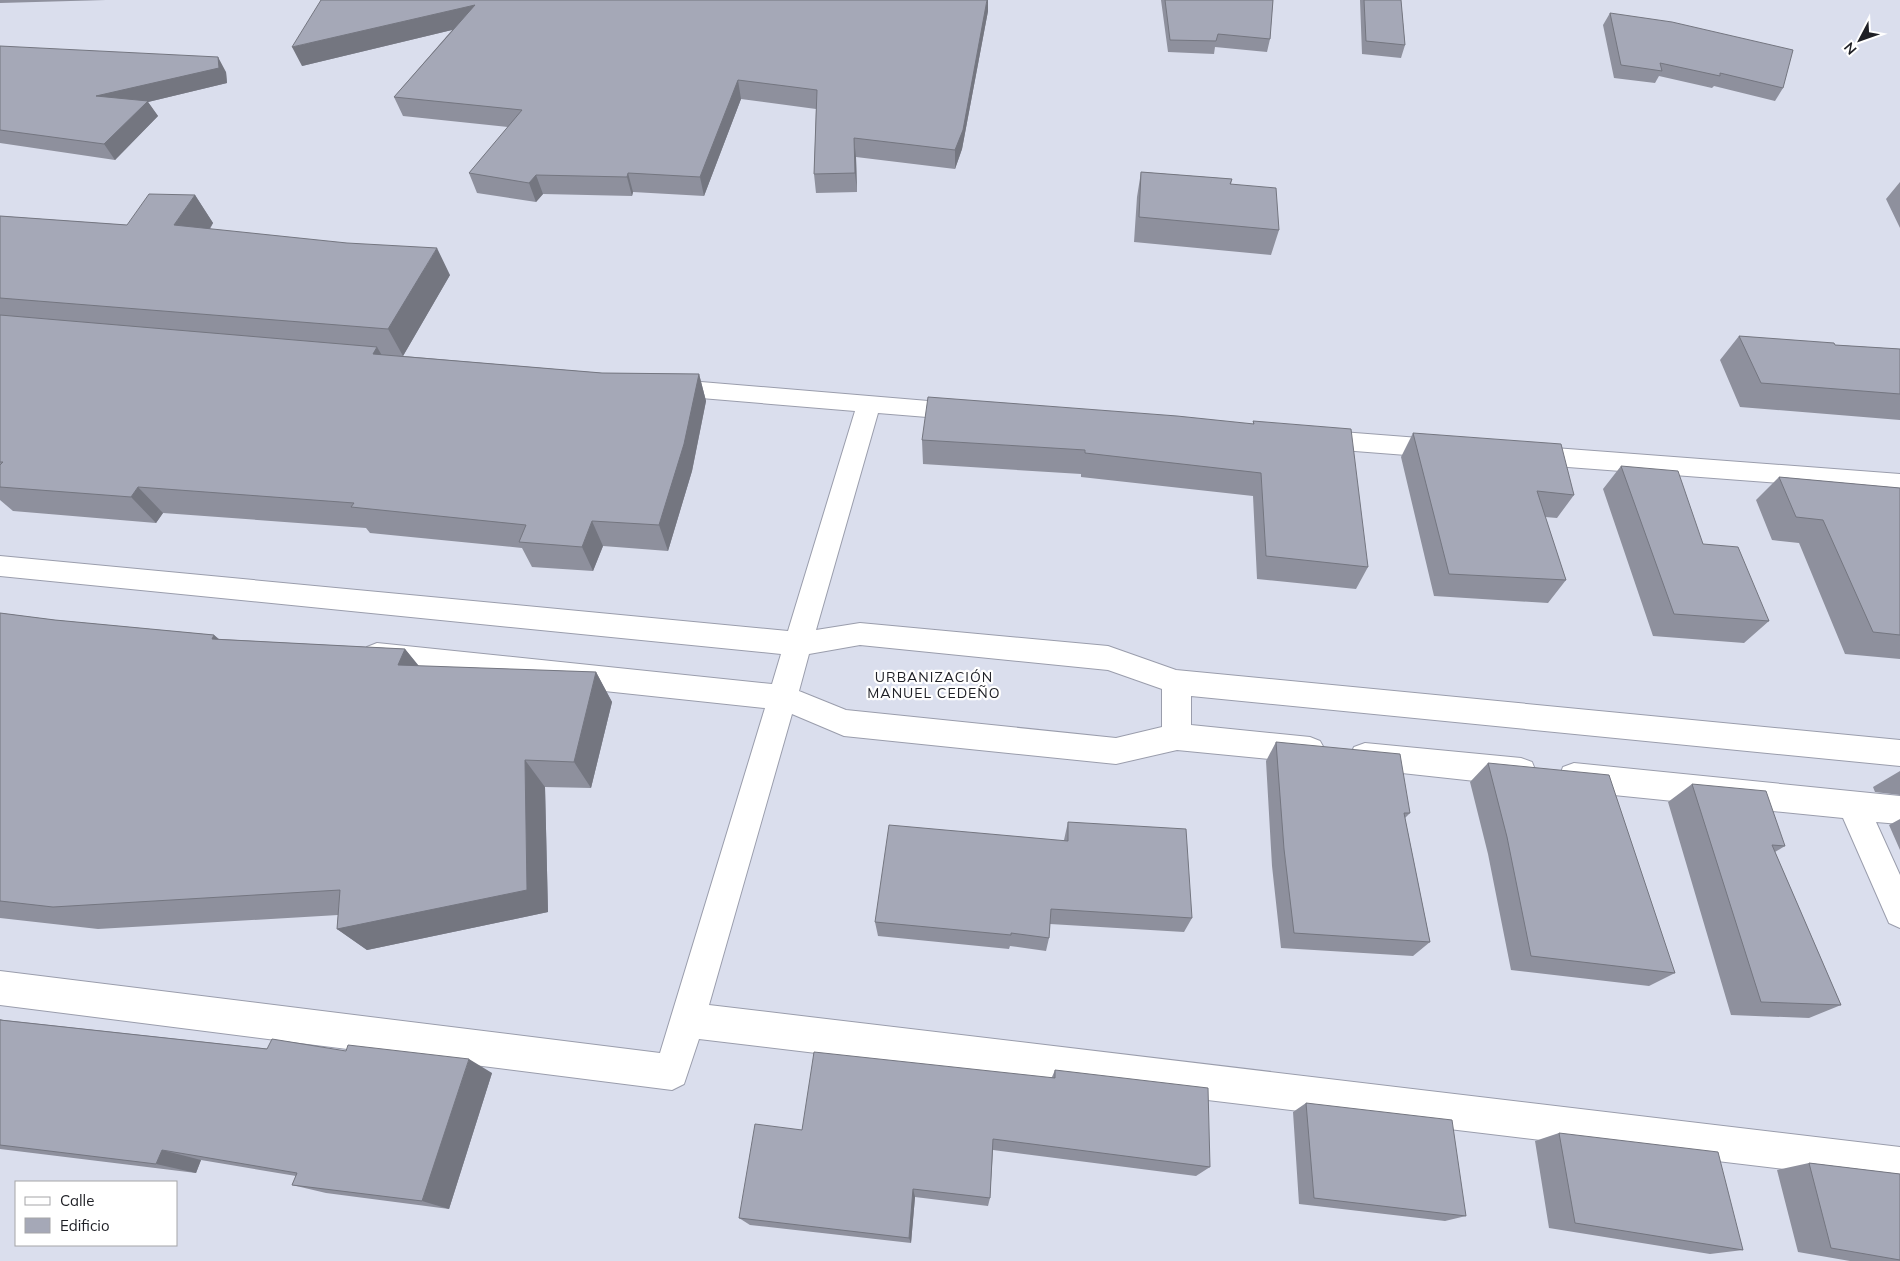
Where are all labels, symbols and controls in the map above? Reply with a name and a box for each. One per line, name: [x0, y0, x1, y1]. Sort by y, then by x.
north arrow: [1835, 15, 1885, 65]
text: N: [1840, 39, 1860, 58]
district label: URBANIZACIÓN MANUEL CEDEÑO: [867, 668, 1001, 702]
legend: [15, 1181, 178, 1246]
text: Calle: [60, 1191, 94, 1210]
text: Edificio: [60, 1216, 110, 1235]

